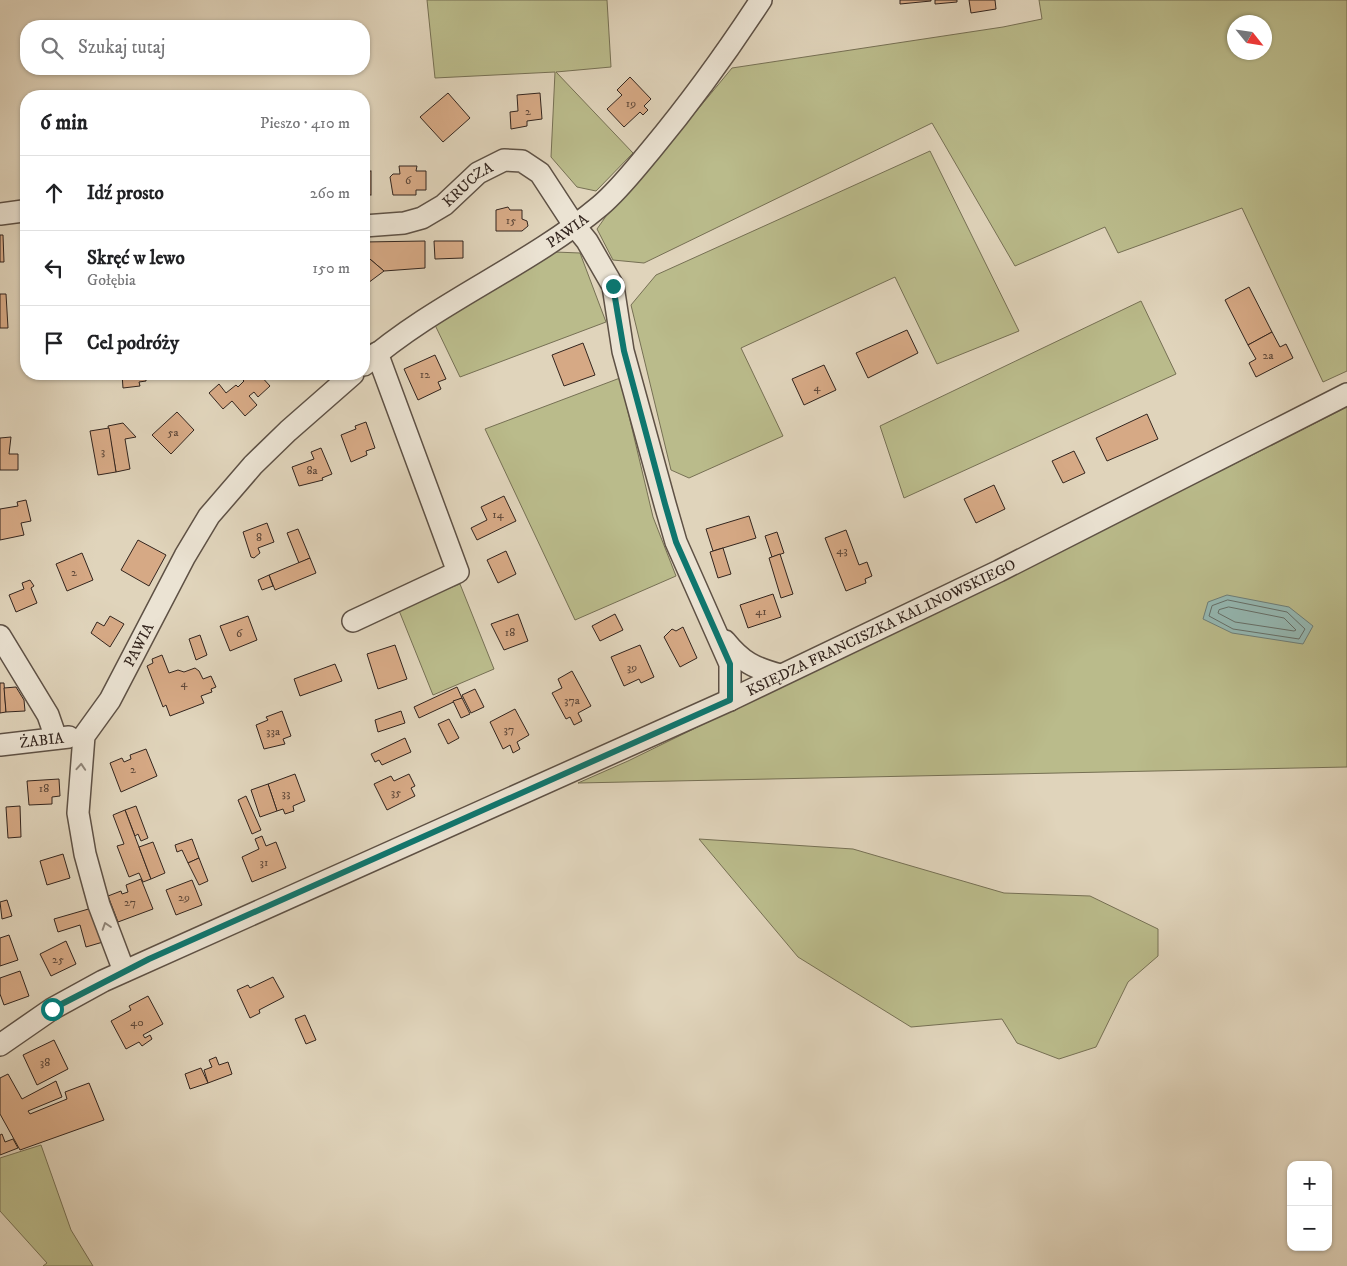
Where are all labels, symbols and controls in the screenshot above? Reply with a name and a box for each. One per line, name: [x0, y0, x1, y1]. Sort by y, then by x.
north arrow: [1227, 15, 1272, 60]
search box: [20, 20, 370, 75]
icon: search: [38, 34, 66, 62]
text: Szukaj tutaj: [78, 36, 165, 59]
house number: 19: [626, 96, 636, 111]
house number: 2: [525, 104, 531, 119]
text: 6 min: [40, 110, 88, 136]
text: Pieszo · 410 m: [260, 113, 350, 133]
street label: KRUCZA: [438, 157, 496, 211]
house number: 6: [405, 173, 412, 188]
icon: ahead: [40, 179, 68, 207]
text: Idź prosto: [87, 182, 164, 205]
text: 260 m: [310, 183, 350, 203]
street label: PAWIA: [543, 209, 592, 252]
house number: 15: [506, 213, 516, 228]
text: Skręć w lewo: [87, 247, 185, 270]
icon: left: [40, 254, 68, 282]
text: 150 m: [312, 258, 350, 278]
text: Gołębia: [87, 270, 136, 290]
route end: [602, 275, 625, 298]
icon: arrive: [40, 329, 68, 357]
text: Cel podróży: [87, 332, 179, 355]
house number: 2a: [1263, 348, 1274, 363]
house number: 12: [420, 367, 430, 382]
house number: 4: [814, 380, 822, 395]
house number: 5a: [167, 425, 179, 440]
house number: 3: [101, 444, 105, 459]
house number: 8a: [306, 463, 318, 478]
house number: 14: [492, 507, 505, 522]
house number: 8: [256, 530, 262, 545]
house number: 43: [836, 543, 848, 558]
street label: KSIĘDZA FRANCISZKA KALINOWSKIEGO: [743, 555, 1019, 700]
house number: 2: [71, 565, 77, 580]
house number: 41: [755, 604, 767, 619]
street label: PAWIA: [120, 619, 158, 670]
house number: 18: [505, 625, 515, 640]
house number: 6: [236, 626, 243, 641]
house number: 39: [627, 660, 637, 675]
house number: 4: [181, 676, 189, 691]
house number: 37a: [564, 693, 581, 708]
house number: 37: [504, 722, 514, 737]
house number: 33a: [266, 724, 281, 739]
street label: ŻABIA: [19, 728, 65, 752]
house number: 2: [130, 762, 136, 777]
one-way arrow: [76, 763, 87, 771]
house number: 18: [39, 781, 49, 796]
house number: 35: [391, 785, 401, 800]
house number: 33: [282, 786, 290, 801]
house number: 31: [260, 855, 268, 870]
house number: 29: [178, 890, 190, 905]
house number: 27: [124, 895, 136, 910]
one-way arrow: [102, 922, 112, 931]
house number: 25: [52, 952, 64, 967]
route start: [41, 998, 64, 1021]
house number: 40: [130, 1015, 144, 1030]
house number: 38: [40, 1055, 50, 1070]
map controls: [1287, 1161, 1332, 1251]
button: +: [1287, 1161, 1332, 1206]
button: −: [1287, 1206, 1332, 1251]

